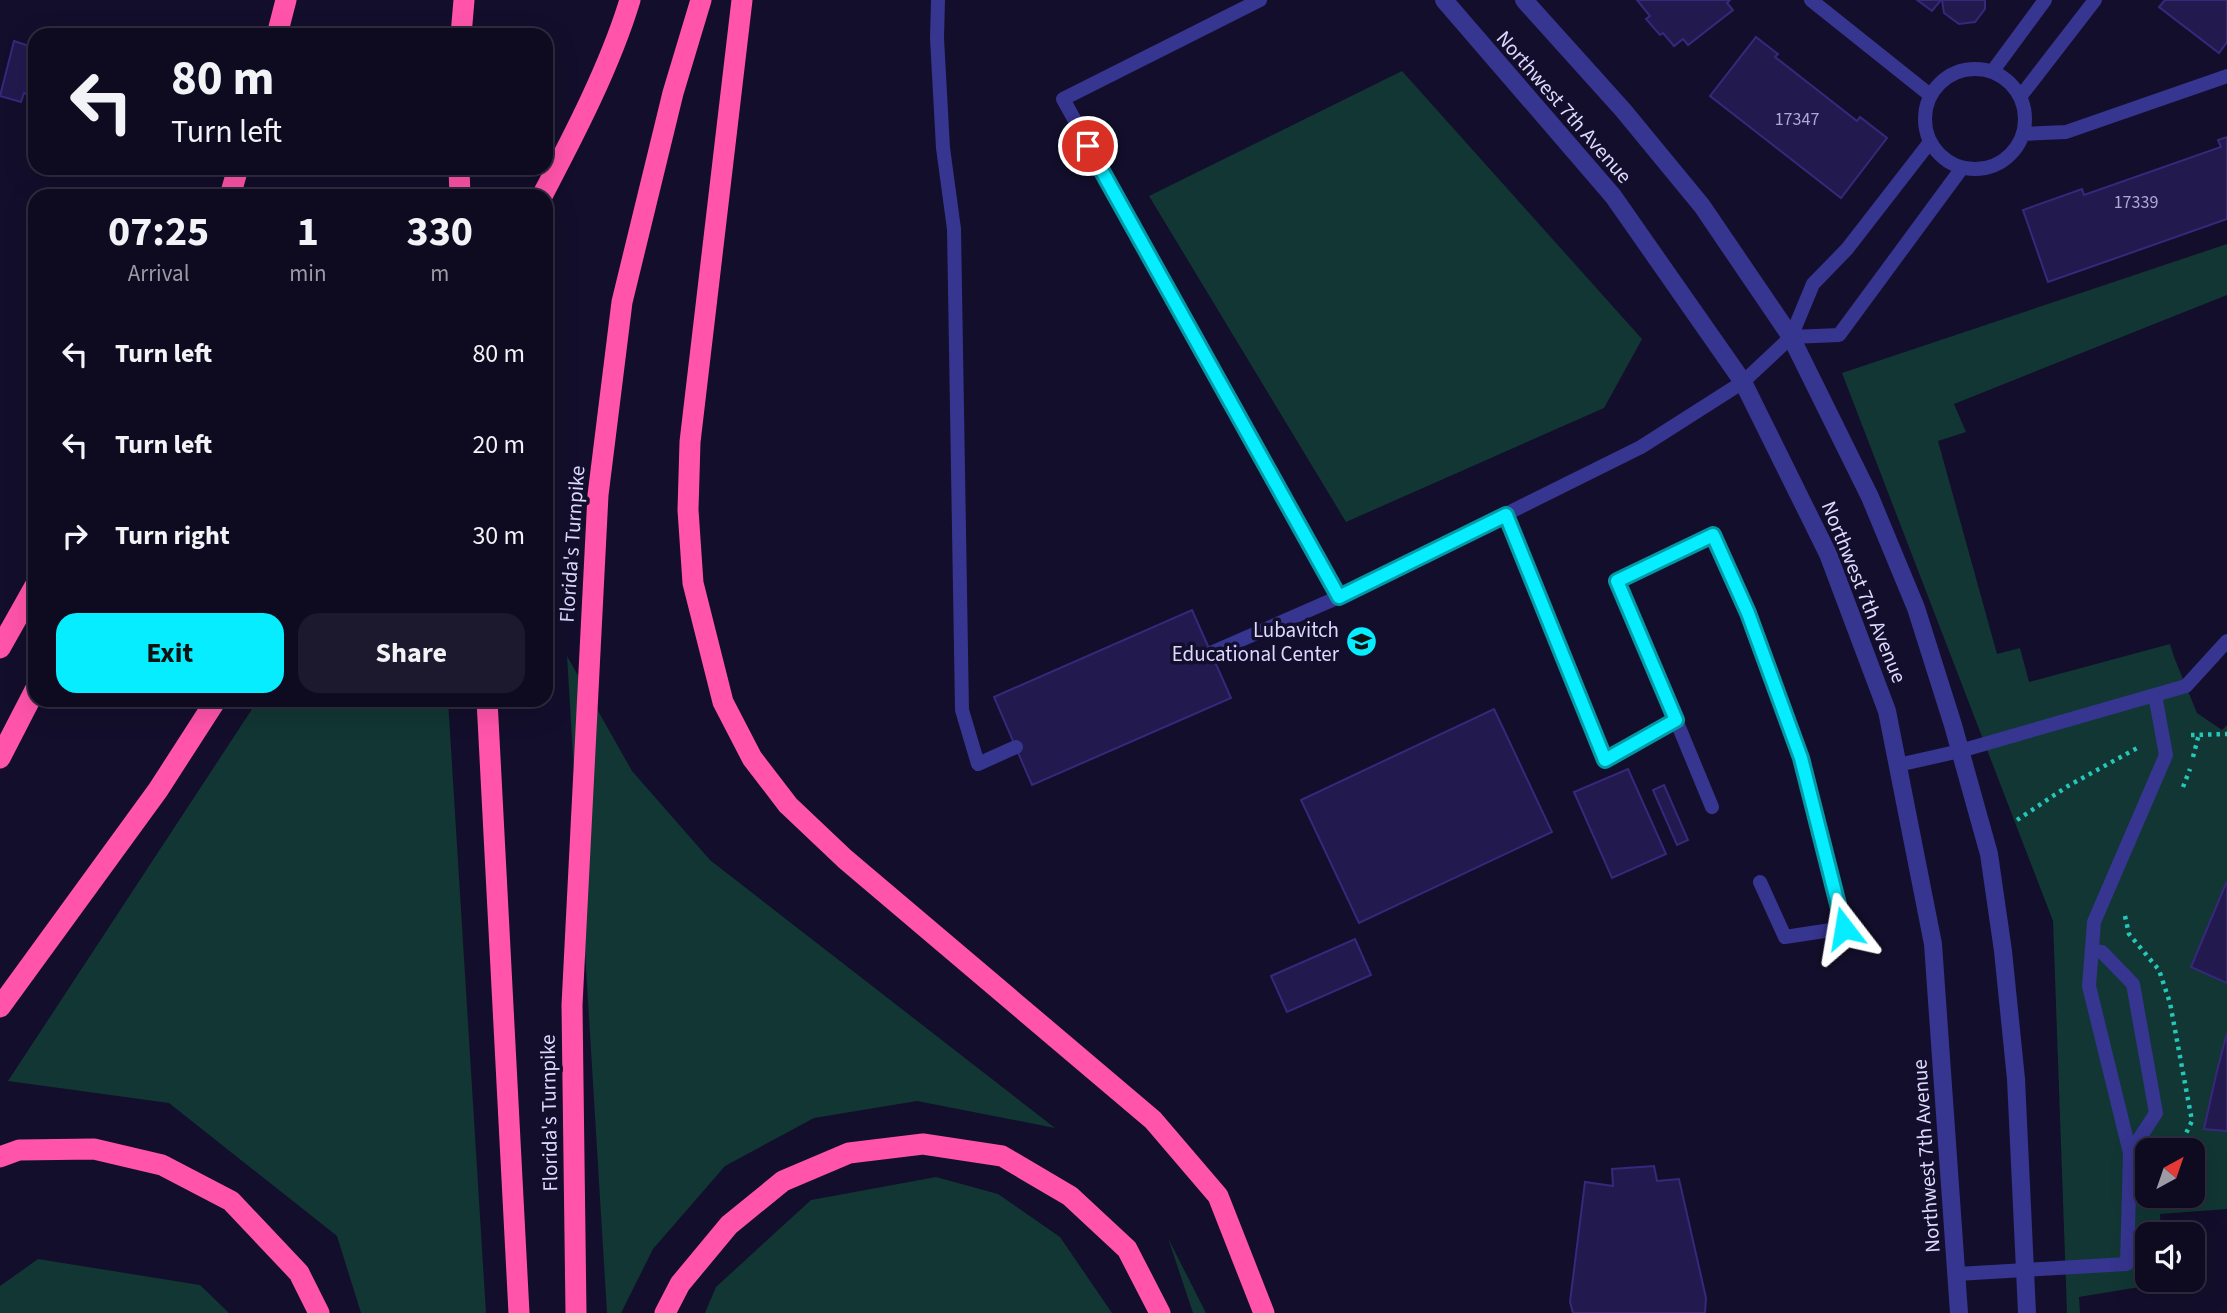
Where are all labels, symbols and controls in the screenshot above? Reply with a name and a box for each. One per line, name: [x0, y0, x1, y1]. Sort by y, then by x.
street label: Northwest 7th Avenue: [1489, 24, 1639, 190]
text: 80 m: [171, 44, 275, 114]
icon: left: [56, 56, 147, 147]
house number: 17347: [1775, 107, 1819, 132]
text: Turn left: [171, 109, 282, 155]
pin: [1058, 116, 1118, 176]
icon: arrive: [1069, 127, 1107, 165]
house number: 17339: [2114, 190, 2158, 215]
text: 07:25: [108, 202, 209, 262]
text: 1: [297, 202, 319, 262]
text: 330: [406, 202, 473, 262]
text: Arrival: [128, 257, 190, 290]
text: min: [289, 257, 327, 290]
text: m: [430, 257, 449, 290]
icon: left: [56, 335, 94, 373]
text: Turn left: [115, 335, 212, 372]
text: 80 m: [472, 335, 525, 372]
icon: left: [56, 426, 94, 464]
text: Turn left: [115, 426, 212, 463]
text: 20 m: [472, 426, 525, 463]
street label: Florida's Turnpike: [552, 464, 592, 624]
street label: Northwest 7th Avenue: [1814, 497, 1914, 687]
icon: right: [56, 517, 94, 555]
text: Turn right: [115, 517, 230, 554]
text: 30 m: [472, 517, 525, 554]
button: Exit: [56, 613, 284, 693]
button: Share: [298, 613, 525, 693]
place label: Lubavitch Educational Center: [1172, 615, 1340, 669]
school or university icon: Lubavitch Educational Center: [1345, 625, 1379, 659]
position arrow: [1807, 891, 1881, 965]
street label: Florida's Turnpike: [533, 1034, 565, 1192]
street label: Northwest 7th Avenue: [1904, 1058, 1948, 1254]
north arrow: [2135, 1138, 2205, 1208]
map controls: [2135, 1138, 2205, 1292]
button: sound: [2135, 1222, 2205, 1292]

